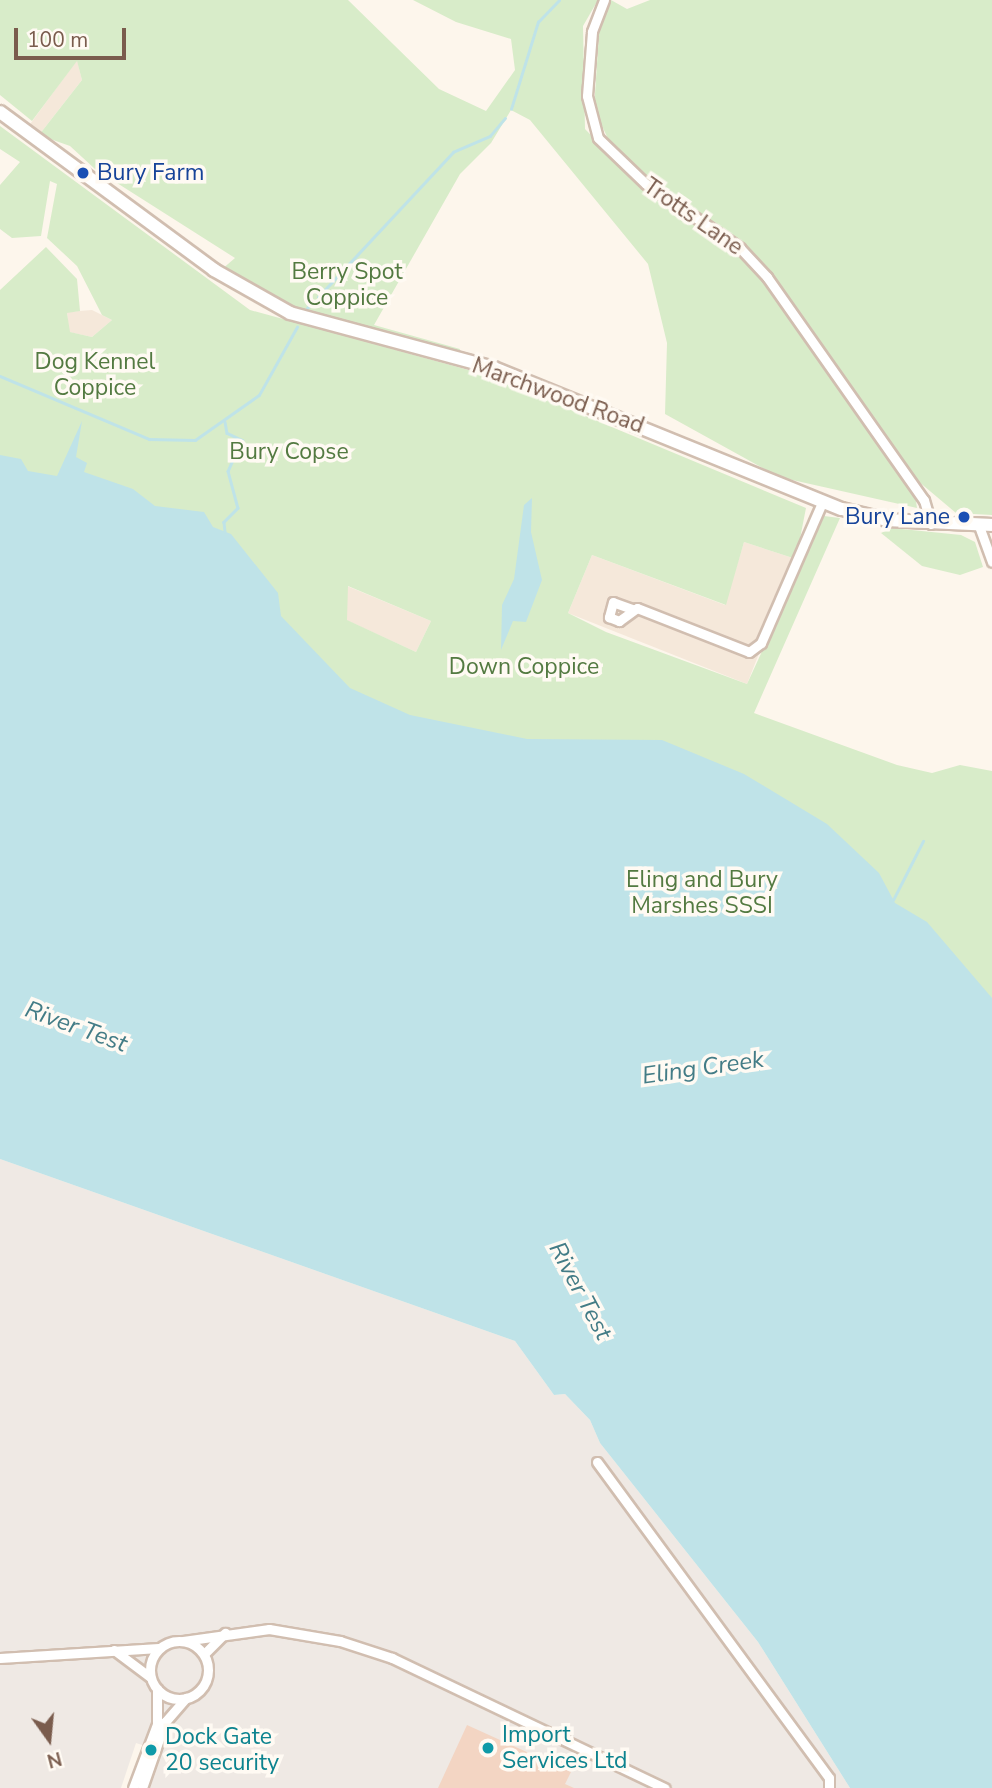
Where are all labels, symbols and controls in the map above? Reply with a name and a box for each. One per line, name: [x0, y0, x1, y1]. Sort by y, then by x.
scale bar: [18, 14, 130, 58]
text: 100 m: [27, 26, 88, 54]
place label: Bury Farm: [97, 159, 204, 187]
marker: Bury Farm: [75, 165, 91, 181]
street label: Trotts Lane: [638, 173, 748, 261]
park label: Berry Spot Coppice: [292, 258, 402, 312]
park label: Dog Kennel Coppice: [35, 348, 155, 402]
street label: Marchwood Road: [468, 352, 648, 440]
park label: Bury Copse: [229, 438, 349, 466]
place label: Bury Lane: [845, 503, 950, 531]
marker: Bury Lane: [956, 509, 972, 525]
park label: Down Coppice: [449, 653, 599, 681]
park label: Eling and Bury Marshes SSSI: [626, 866, 778, 920]
water label: River Test: [21, 995, 131, 1059]
water label: Eling Creek: [640, 1045, 766, 1091]
water label: River Test: [542, 1237, 618, 1345]
north arrow: [14, 1704, 84, 1774]
place label: Import Services Ltd: [502, 1721, 627, 1775]
place label: Dock Gate 20 security: [165, 1723, 279, 1777]
marker: Import Services Ltd: [480, 1740, 496, 1756]
marker: Dock Gate 20 security: [143, 1742, 159, 1758]
text: N: [44, 1745, 65, 1774]

